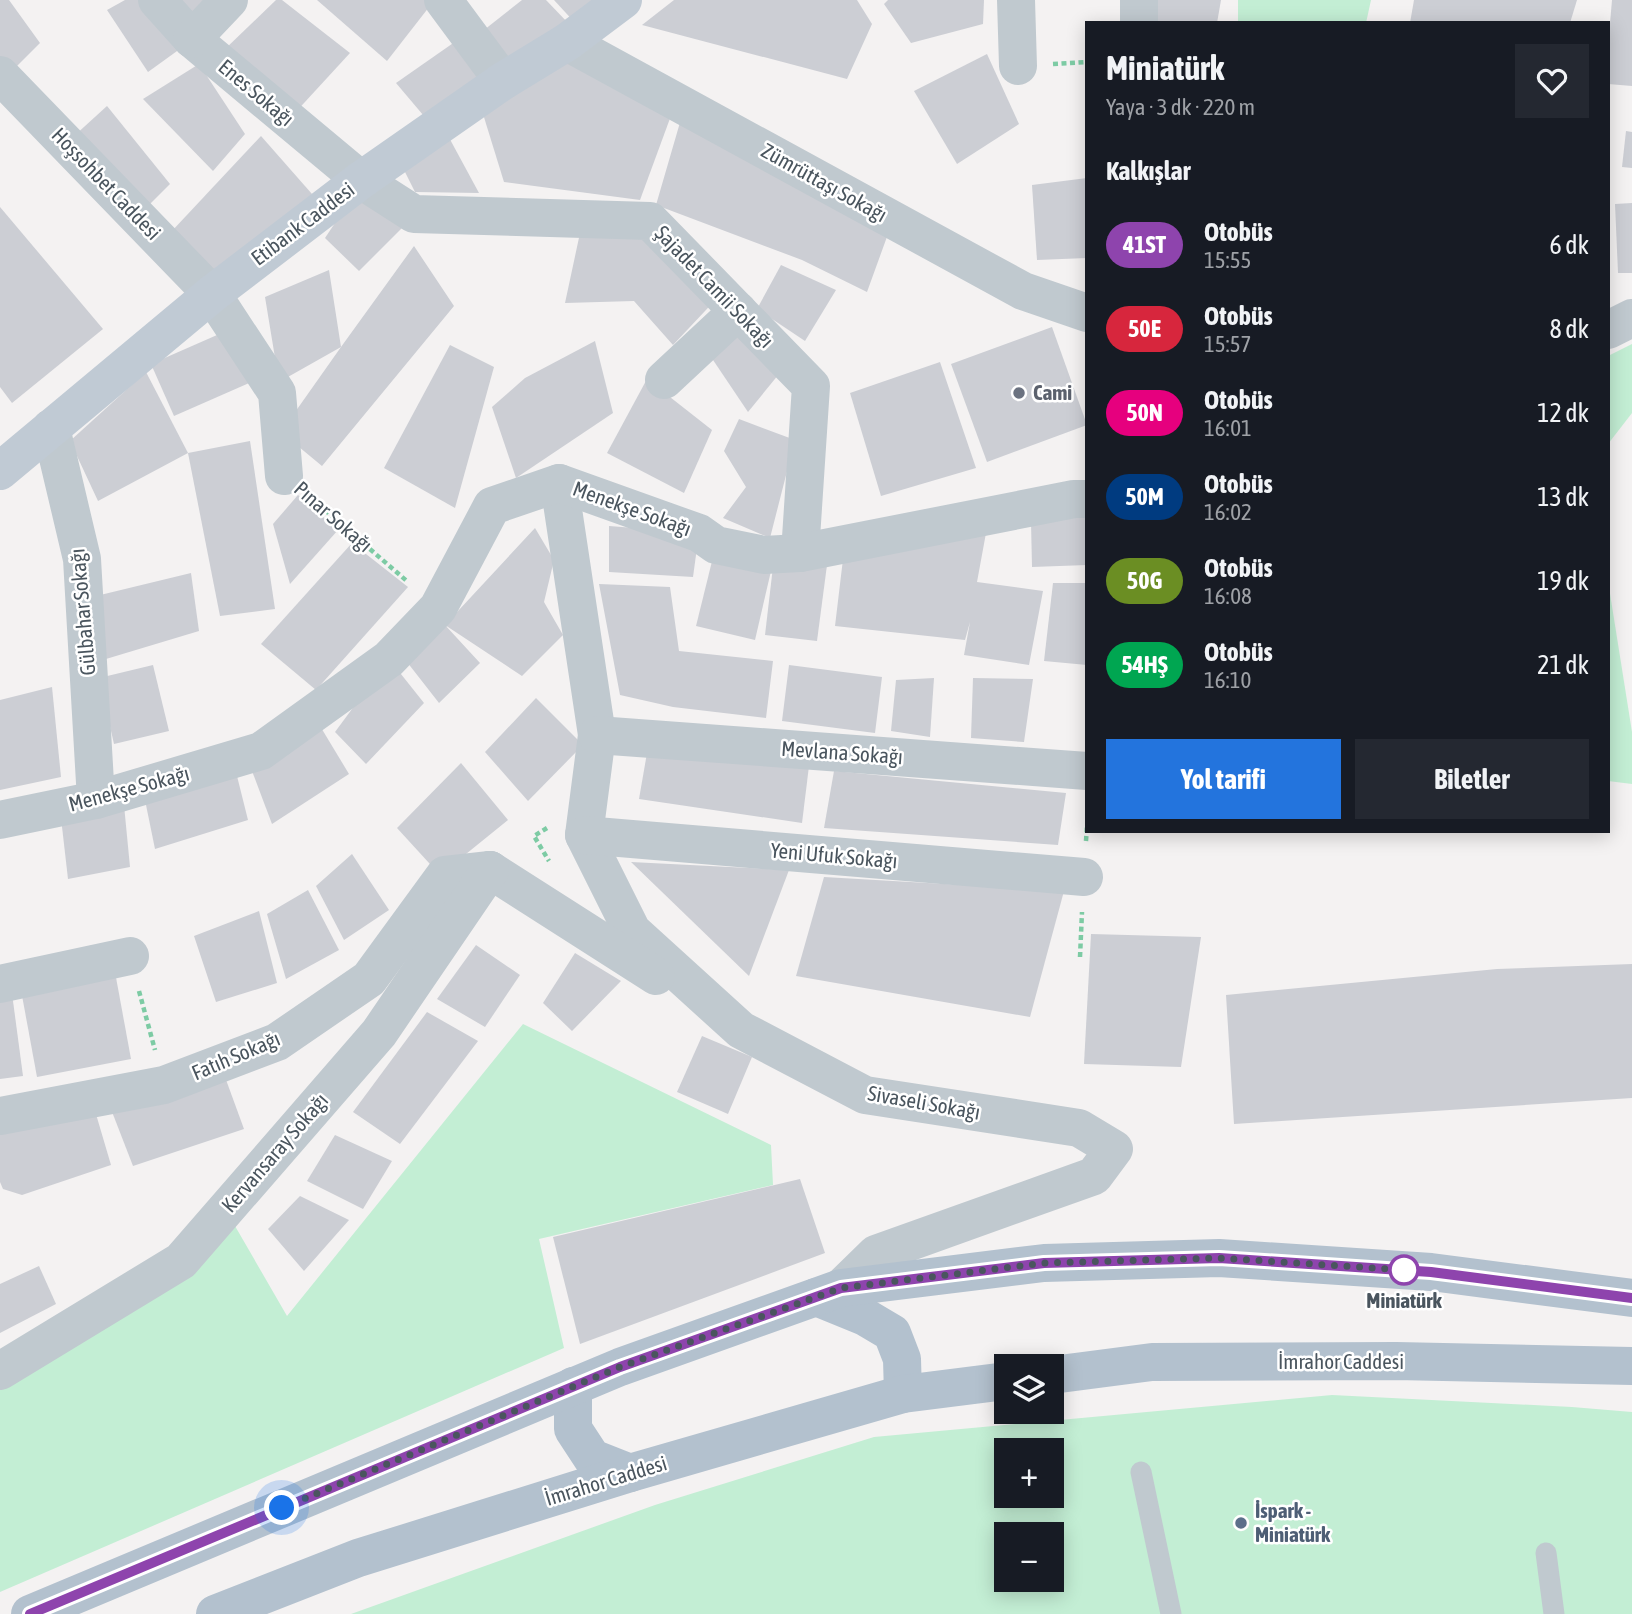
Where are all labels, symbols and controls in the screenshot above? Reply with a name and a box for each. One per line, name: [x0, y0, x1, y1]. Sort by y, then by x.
button: heart: [1515, 44, 1589, 118]
text: Miniatürk: [1106, 49, 1224, 87]
street label: Enes Sokağı: [214, 54, 299, 131]
text: Yaya · 3 dk · 220 m: [1106, 94, 1255, 120]
street label: Hoşsohbet Caddesi: [47, 122, 166, 244]
street label: Zümrüttaşı Sokağı: [758, 138, 891, 226]
text: Kalkışlar: [1106, 156, 1190, 186]
street label: Etibank Caddesi: [246, 177, 359, 270]
text: Otobüs: [1204, 217, 1273, 247]
street label: Şajadet Camii Sokağı: [651, 220, 779, 352]
text: 6 dk: [1549, 230, 1589, 260]
text: 41ST: [1123, 231, 1166, 258]
text: 15:55: [1204, 247, 1251, 273]
text: Otobüs: [1204, 301, 1273, 331]
text: 8 dk: [1549, 314, 1589, 344]
text: 50E: [1128, 315, 1161, 342]
text: 15:57: [1204, 331, 1251, 357]
place label: Cami: [1033, 380, 1072, 404]
marker: Cami: [1011, 385, 1027, 401]
text: Otobüs: [1204, 385, 1273, 415]
text: 12 dk: [1537, 398, 1589, 428]
text: 50N: [1126, 399, 1163, 426]
text: 16:01: [1204, 415, 1252, 441]
text: Otobüs: [1204, 469, 1273, 499]
street label: Pınar Sokağı: [290, 476, 377, 557]
street label: Menekşe Sokağı: [570, 476, 695, 541]
text: 13 dk: [1537, 482, 1589, 512]
text: 50M: [1125, 483, 1164, 510]
text: 16:02: [1204, 499, 1252, 525]
street label: Gülbahar Sokağı: [65, 548, 99, 676]
text: Otobüs: [1204, 553, 1273, 583]
text: 19 dk: [1537, 566, 1589, 596]
text: 50G: [1127, 567, 1162, 594]
text: 16:08: [1204, 583, 1252, 609]
text: Otobüs: [1204, 637, 1273, 667]
text: 21 dk: [1537, 650, 1589, 680]
text: 54HŞ: [1121, 651, 1168, 678]
text: 16:10: [1204, 667, 1251, 693]
street label: Mevlana Sokağı: [780, 736, 904, 768]
button: Yol tarifi: [1106, 739, 1341, 819]
button: Biletler: [1355, 739, 1589, 819]
street label: Menekşe Sokağı: [66, 760, 192, 816]
street label: Yeni Ufuk Sokağı: [770, 837, 899, 873]
street label: Fatıh Sokağı: [188, 1026, 283, 1084]
street label: Sivaseli Sokağı: [866, 1080, 982, 1124]
street label: Kervansaray Sokağı: [216, 1088, 332, 1217]
marker: Miniatürk: [1389, 1255, 1419, 1285]
place label: Miniatürk: [1366, 1288, 1442, 1312]
street label: İmrahor Caddesi: [1278, 1349, 1404, 1373]
map controls: [994, 1354, 1064, 1592]
button: layers: [994, 1354, 1064, 1424]
button: +: [994, 1438, 1064, 1508]
street label: İmrahor Caddesi: [542, 1450, 669, 1510]
your location: [264, 1490, 299, 1525]
place label: İspark - Miniatürk: [1255, 1498, 1331, 1546]
marker: İspark - Miniatürk: [1233, 1515, 1249, 1531]
button: −: [994, 1522, 1064, 1592]

